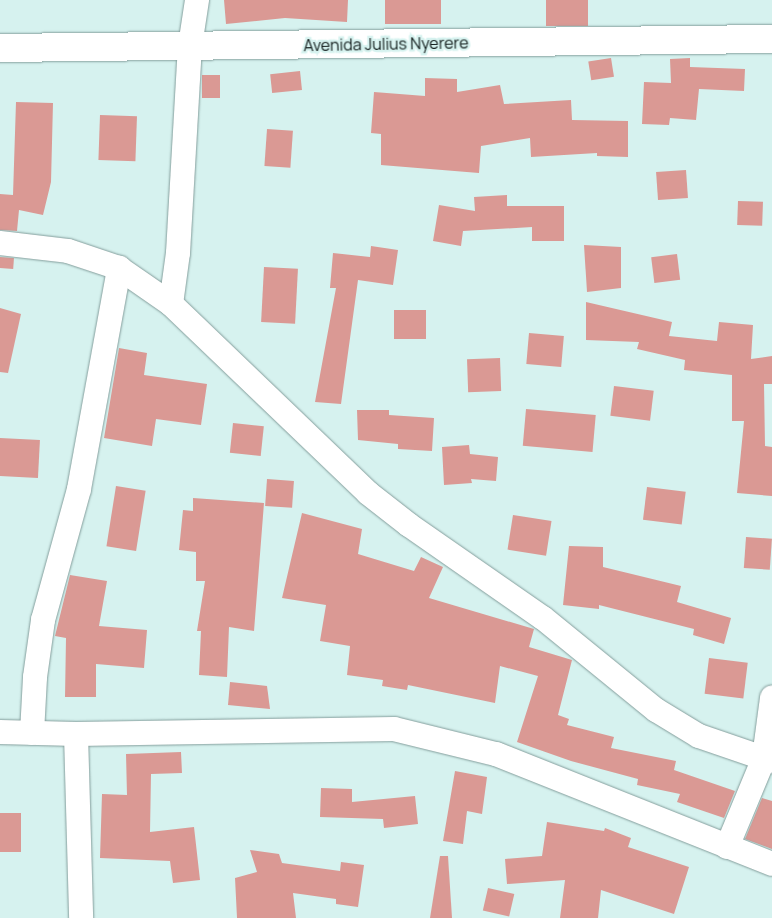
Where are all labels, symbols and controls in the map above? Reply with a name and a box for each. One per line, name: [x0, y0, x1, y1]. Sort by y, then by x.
street label: Avenida Julius Nyerere: [303, 33, 469, 55]

